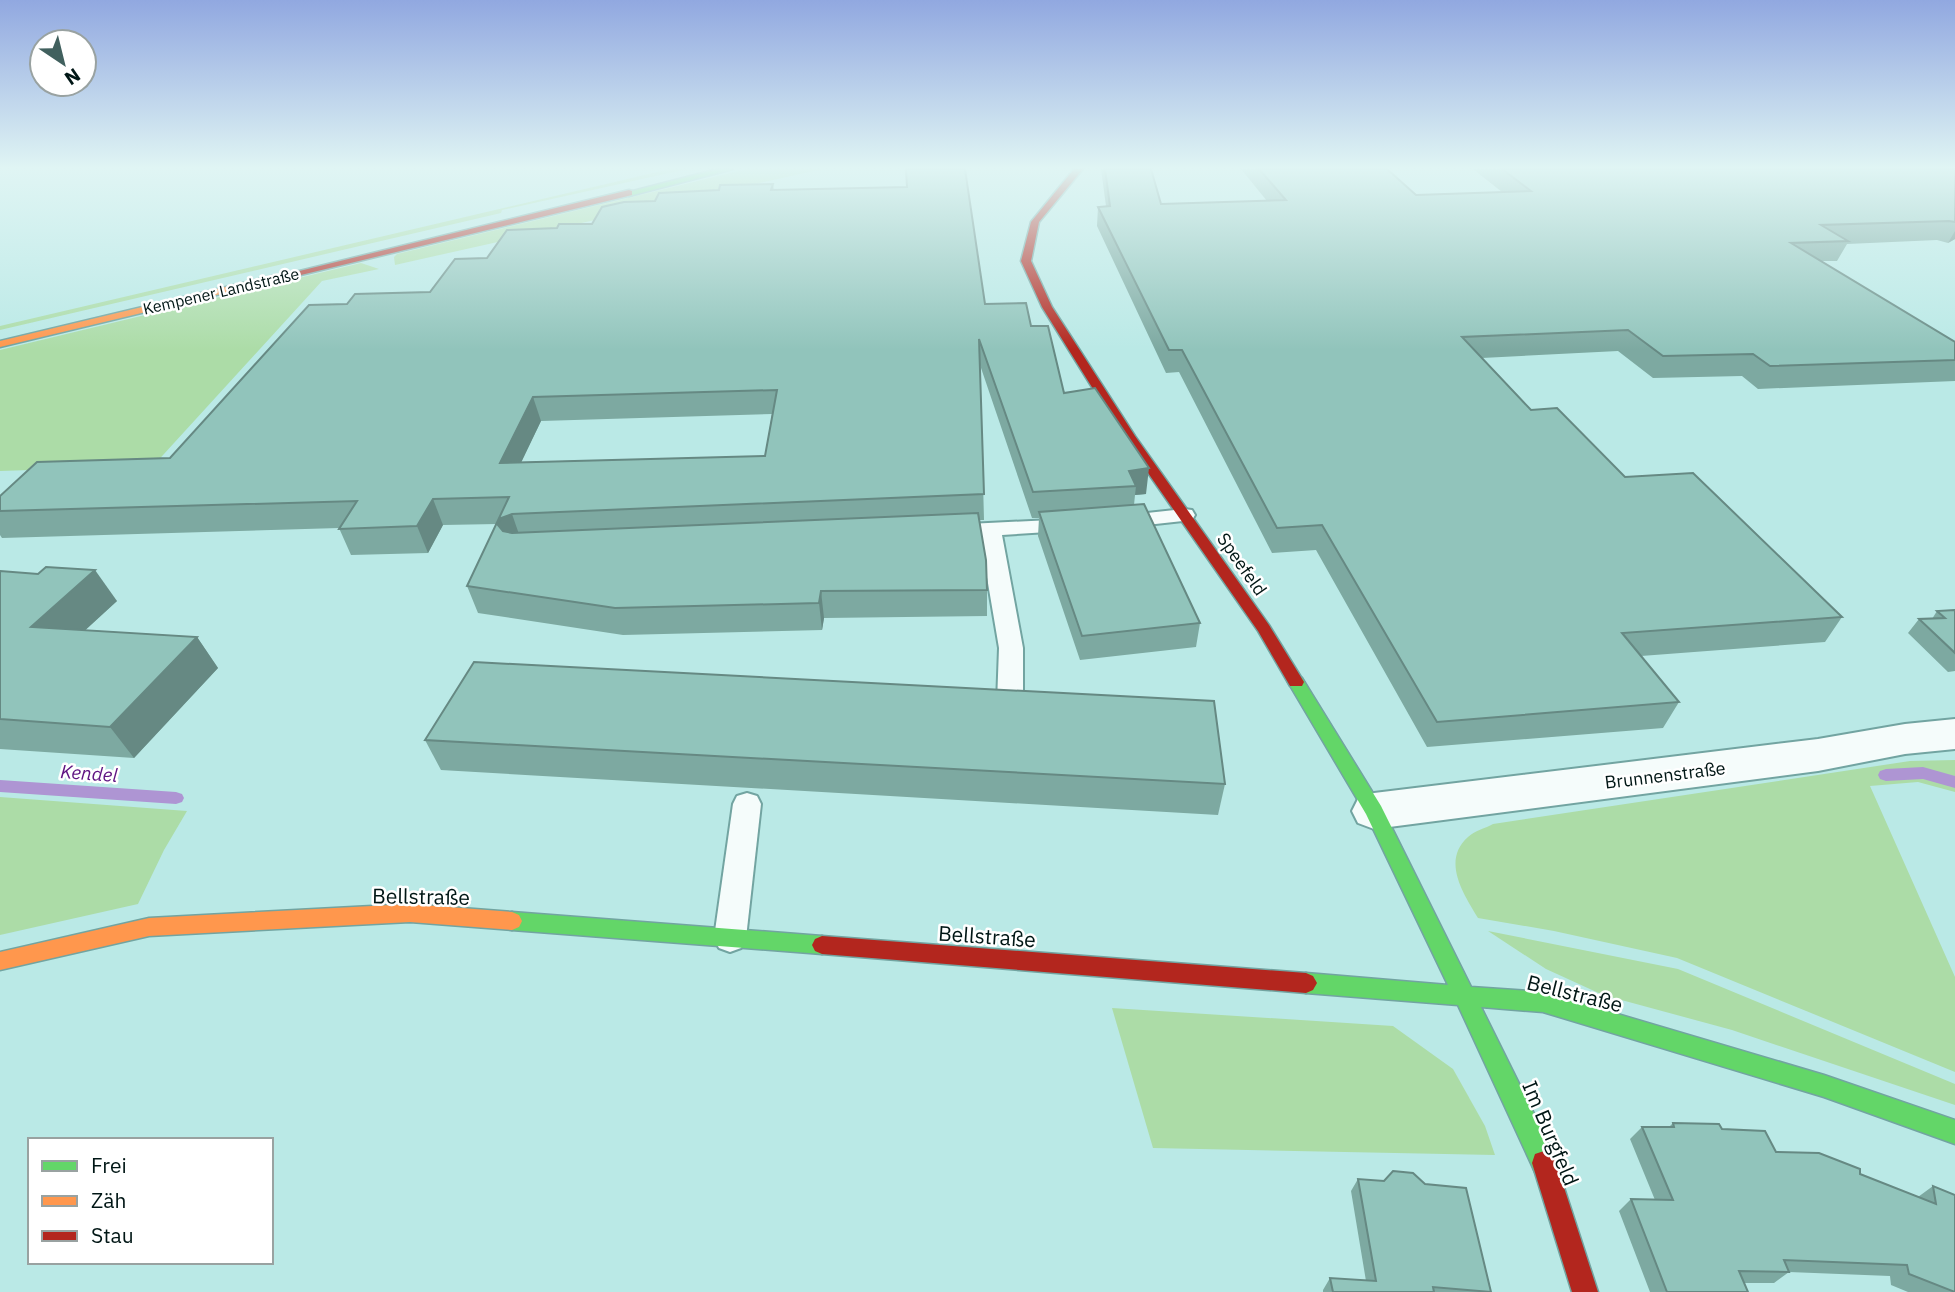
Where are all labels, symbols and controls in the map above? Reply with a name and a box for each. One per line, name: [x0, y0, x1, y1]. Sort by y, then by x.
north arrow: [28, 28, 98, 98]
text: N: [60, 63, 85, 91]
street label: Kempener Landstraße: [141, 263, 301, 319]
street label: Speefeld: [1212, 528, 1272, 600]
street label: Brunnenstraße: [1603, 756, 1727, 794]
water label: Kendel: [60, 759, 118, 787]
street label: Bellstraße: [372, 881, 470, 911]
street label: Bellstraße: [937, 919, 1037, 953]
street label: Bellstraße: [1524, 968, 1626, 1018]
street label: Im Burgfeld: [1516, 1076, 1586, 1190]
legend: [28, 1138, 273, 1264]
text: Frei: [91, 1151, 127, 1179]
text: Zäh: [91, 1186, 126, 1214]
text: Stau: [91, 1221, 134, 1249]

